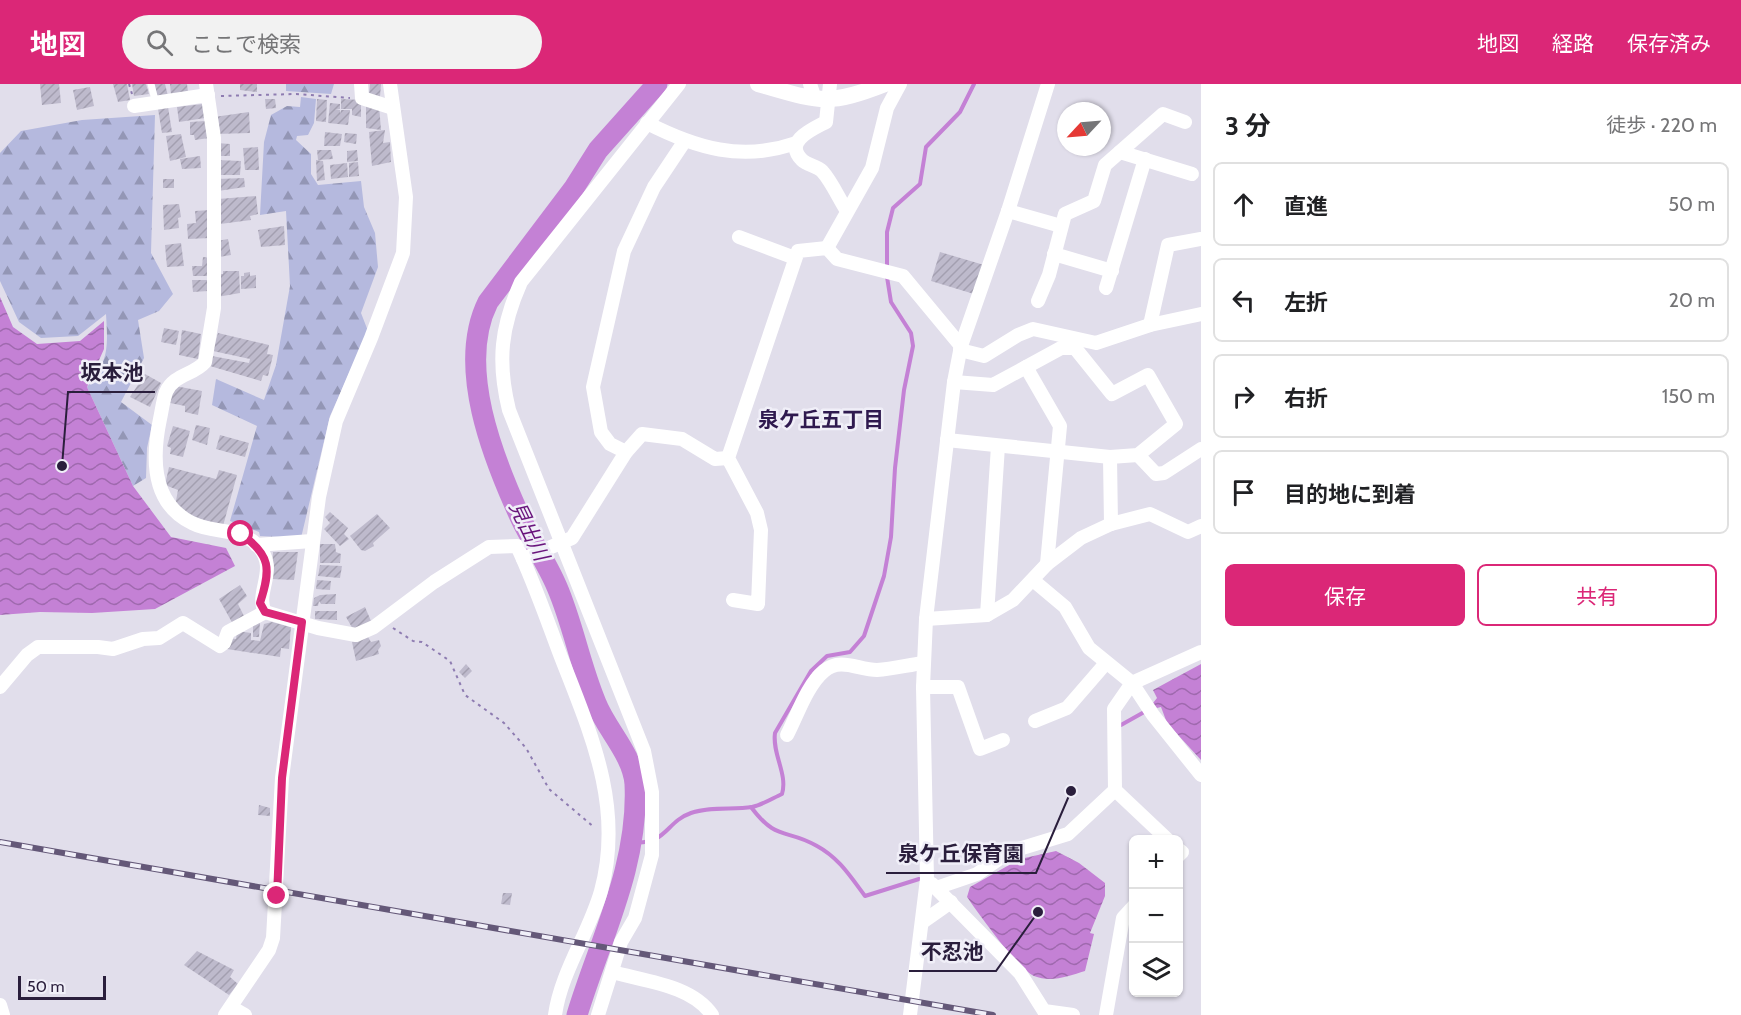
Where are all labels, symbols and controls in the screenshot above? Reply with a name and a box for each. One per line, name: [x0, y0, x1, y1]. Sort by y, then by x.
search box: [122, 15, 542, 69]
icon: search: [143, 26, 176, 59]
text: 地図: [30, 27, 86, 61]
text: ここで検索: [191, 31, 301, 58]
text: 地図: [1477, 31, 1519, 56]
text: 経路: [1552, 31, 1594, 56]
text: 保存済み: [1627, 31, 1711, 56]
north arrow: [1057, 102, 1111, 156]
text: 3 分: [1225, 110, 1271, 142]
text: 徒歩 · 220 m: [1606, 113, 1717, 137]
icon: ahead: [1227, 188, 1260, 221]
text: 50 m: [1668, 192, 1715, 216]
text: 直進: [1284, 193, 1328, 220]
icon: left: [1227, 284, 1260, 317]
text: 20 m: [1669, 288, 1715, 312]
text: 左折: [1284, 289, 1328, 316]
callout: 坂本池: [68, 353, 155, 392]
text: 坂本池: [81, 360, 144, 385]
icon: right: [1227, 380, 1260, 413]
text: 150 m: [1662, 384, 1715, 408]
text: 右折: [1284, 385, 1328, 412]
district label: 泉ケ丘五丁目: [758, 407, 884, 432]
icon: arrive: [1227, 476, 1260, 509]
text: 目的地に到着: [1284, 481, 1416, 508]
water label: 見出川: [504, 497, 555, 566]
route start: [227, 520, 253, 546]
button: 保存: [1225, 564, 1465, 626]
button: 共有: [1477, 564, 1717, 626]
callout: 泉ケ丘保育園: [886, 834, 1036, 873]
map controls: [1129, 835, 1183, 997]
button: +: [1129, 835, 1183, 889]
text: 泉ケ丘保育園: [898, 841, 1024, 866]
route end: [263, 882, 289, 908]
button: −: [1129, 889, 1183, 943]
callout: 不忍池: [909, 932, 996, 971]
text: 不忍池: [921, 939, 984, 964]
button: layers: [1129, 943, 1183, 997]
scale bar: [18, 973, 106, 1000]
text: 50 m: [27, 977, 64, 996]

